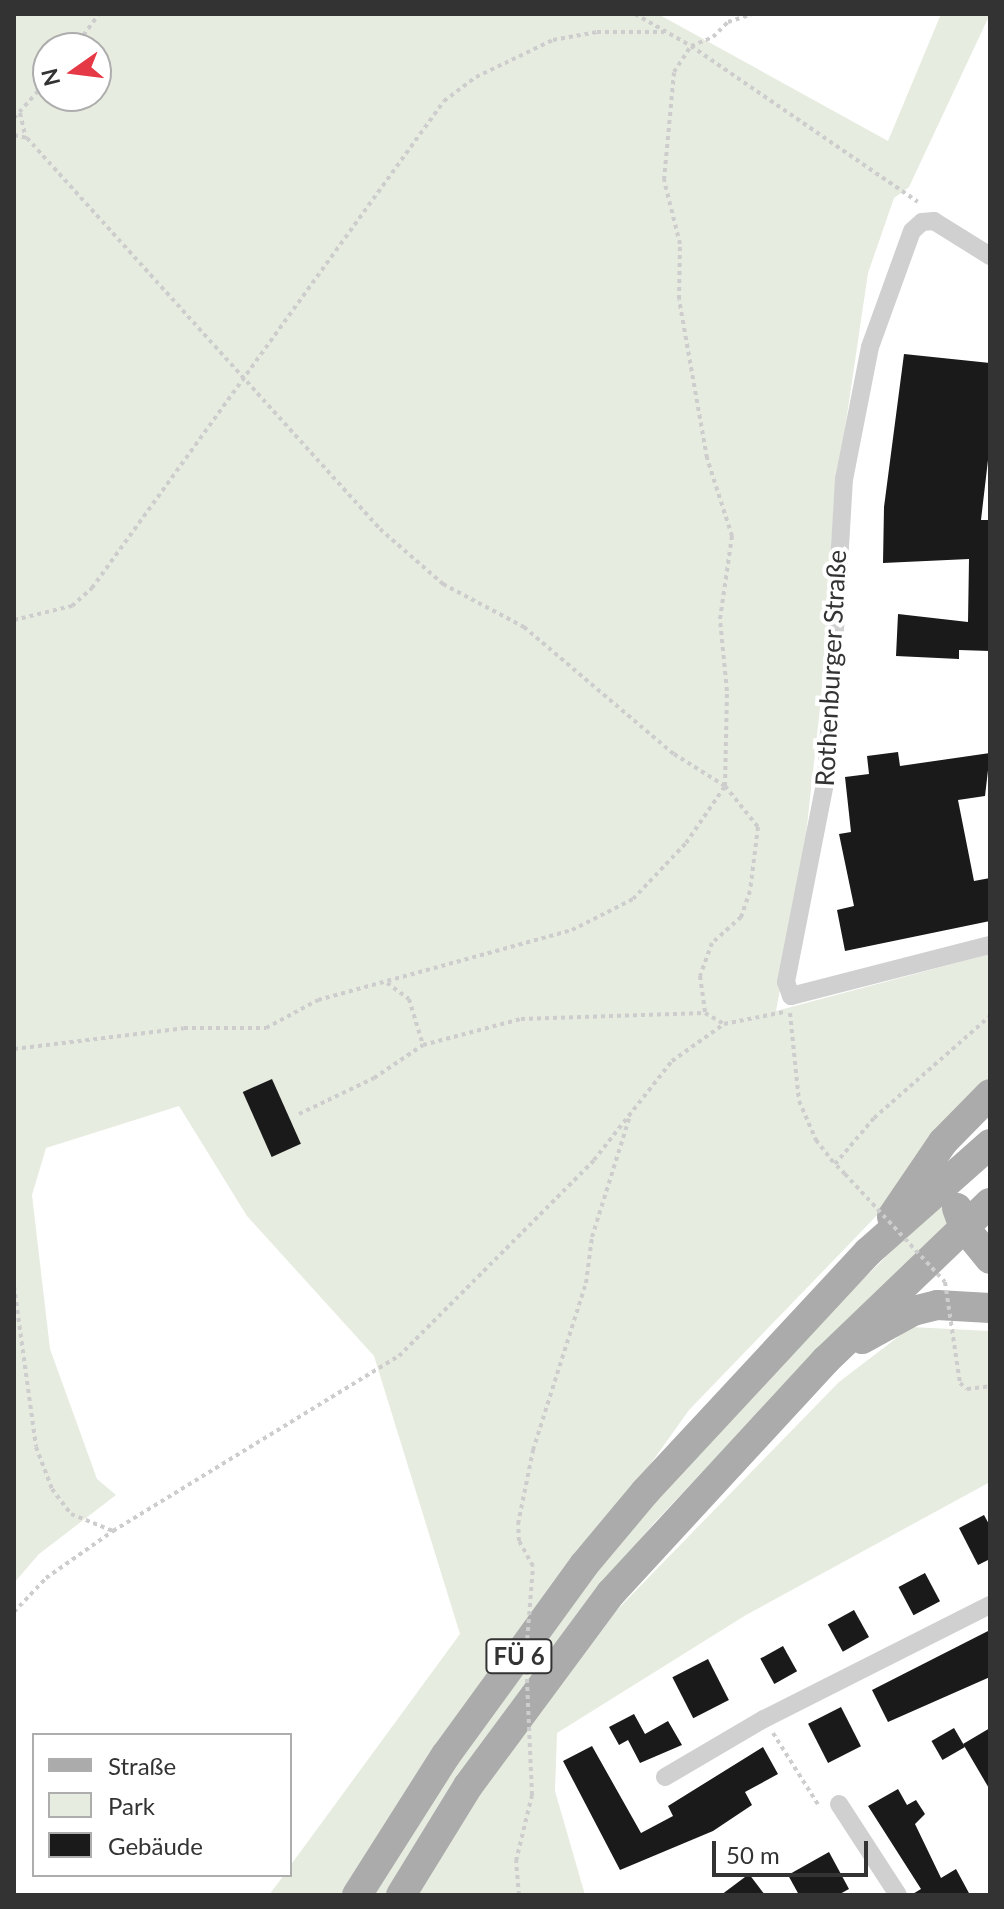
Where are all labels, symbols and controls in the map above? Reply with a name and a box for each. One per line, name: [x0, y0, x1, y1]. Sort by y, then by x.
north arrow: [32, 32, 112, 112]
text: N: [35, 66, 65, 89]
street label: Rothenburger Straße: [809, 549, 853, 787]
road number: FÜ 6: [485, 1636, 553, 1676]
legend: [32, 1733, 292, 1877]
text: Straße: [108, 1751, 176, 1780]
text: Park: [108, 1791, 155, 1820]
scale bar: [716, 1825, 872, 1875]
text: Gebäude: [108, 1831, 203, 1860]
text: 50 m: [726, 1840, 780, 1869]

